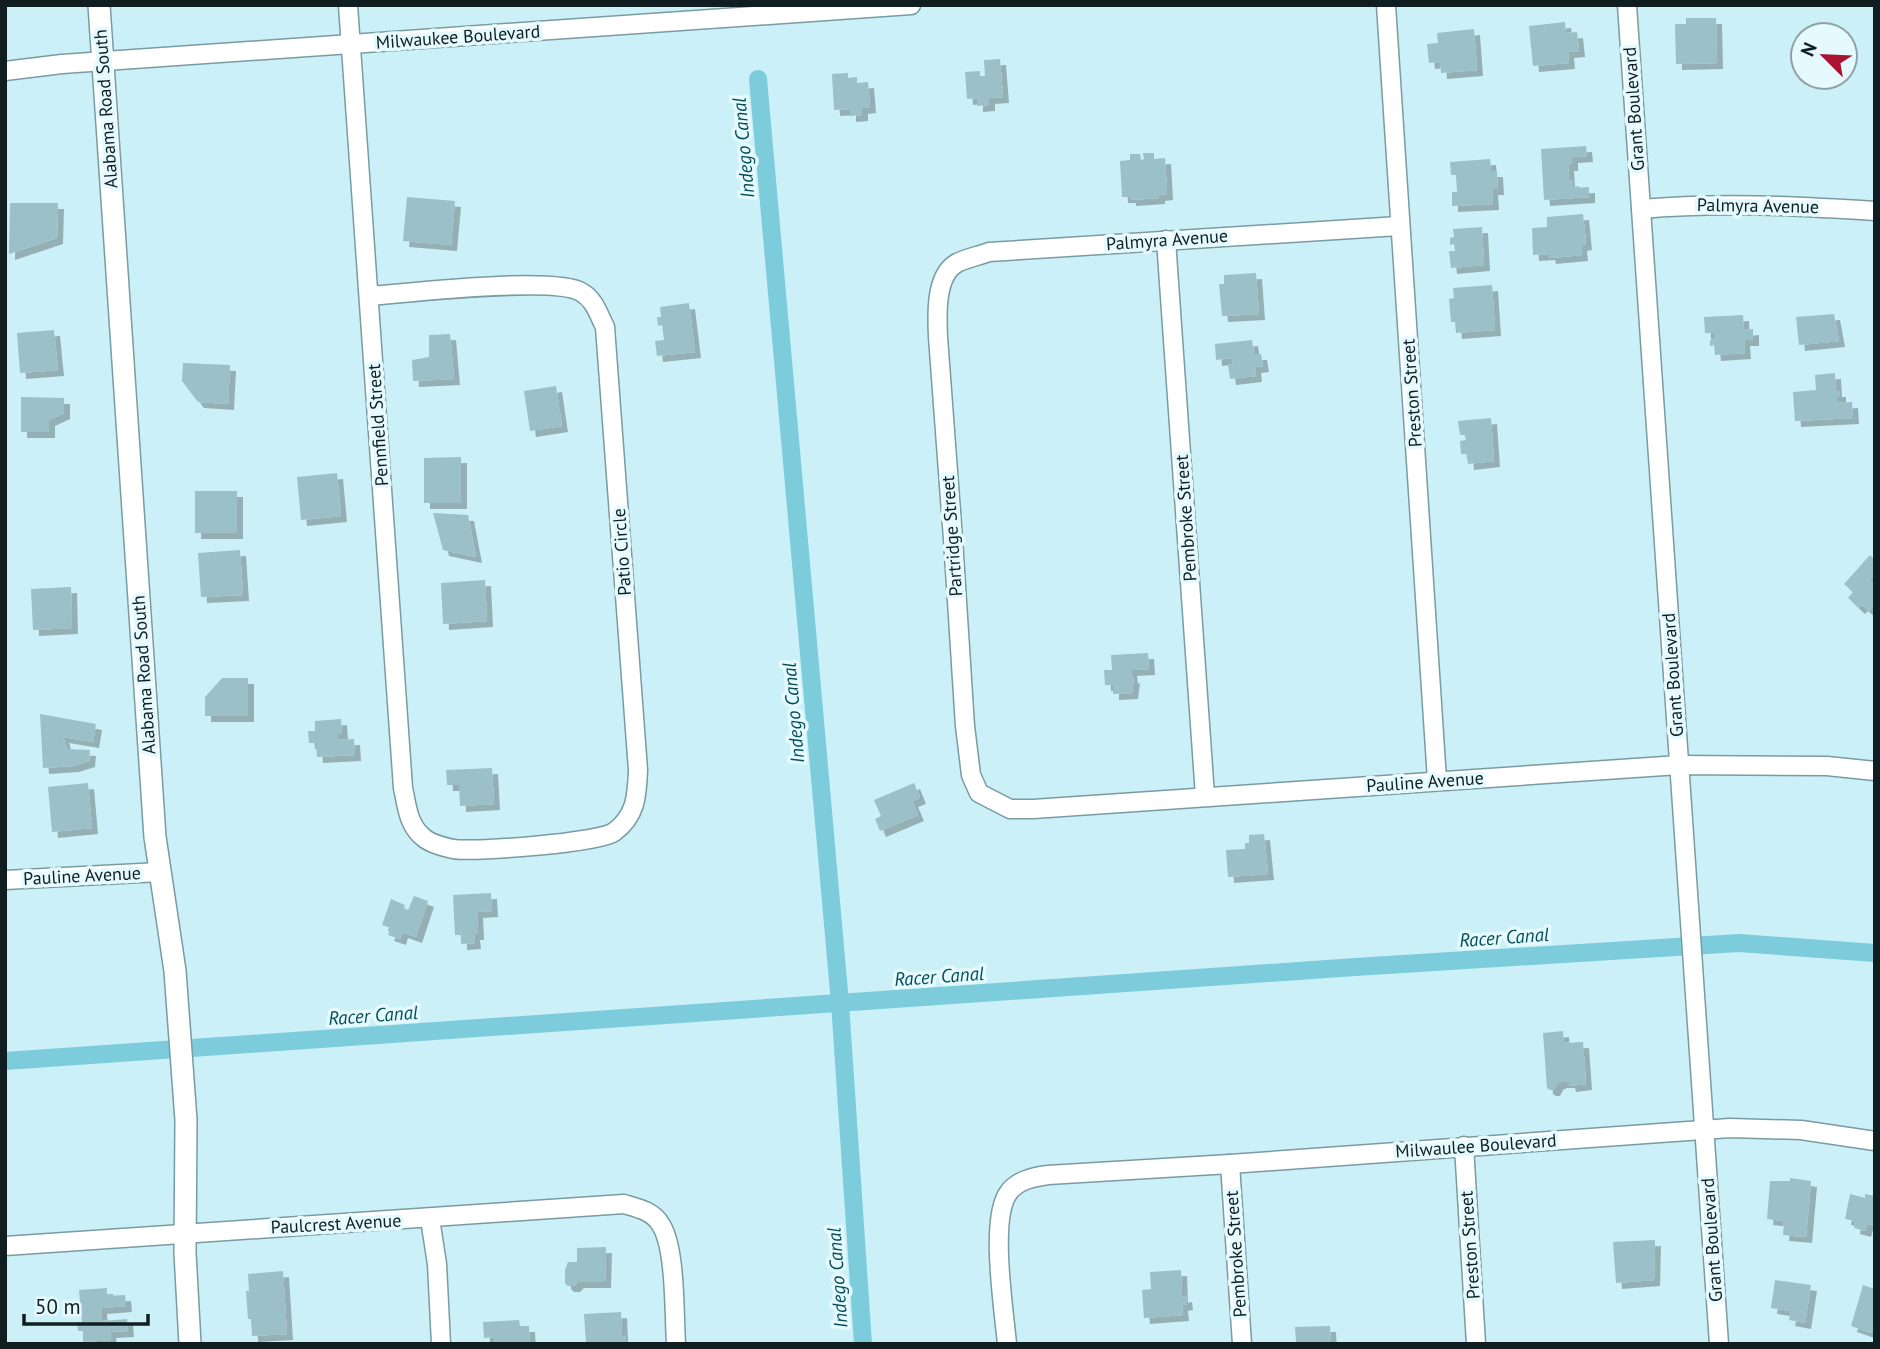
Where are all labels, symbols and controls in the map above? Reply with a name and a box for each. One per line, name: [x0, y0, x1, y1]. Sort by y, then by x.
street label: Milwaukee Boulevard: [375, 19, 541, 54]
north arrow: [1789, 21, 1859, 91]
street label: Alabama Road South: [88, 29, 123, 189]
text: N: [1795, 39, 1822, 60]
street label: Grant Boulevard: [1618, 46, 1649, 172]
water label: Indego Canal: [727, 97, 759, 199]
street label: Palmyra Avenue: [1697, 193, 1819, 218]
street label: Palmyra Avenue: [1105, 224, 1229, 255]
street label: Preston Street: [1396, 338, 1427, 448]
street label: Pennfield Street: [362, 363, 393, 487]
street label: Pembroke Street: [1170, 454, 1201, 582]
street label: Partridge Street: [936, 475, 967, 597]
street label: Patio Circle: [607, 508, 636, 596]
street label: Alabama Road South: [126, 595, 161, 755]
street label: Grant Boulevard: [1657, 612, 1688, 738]
water label: Indego Canal: [777, 662, 809, 764]
street label: Pauline Avenue: [1366, 766, 1484, 797]
street label: Pauline Avenue: [23, 861, 141, 890]
water label: Racer Canal: [1458, 922, 1550, 952]
water label: Racer Canal: [893, 961, 985, 991]
water label: Racer Canal: [327, 1000, 419, 1030]
street label: Milwaulee Boulevard: [1395, 1128, 1557, 1163]
street label: Grant Boulevard: [1696, 1177, 1727, 1303]
street label: Pembroke Street: [1220, 1190, 1251, 1318]
street label: Preston Street: [1454, 1190, 1485, 1300]
street label: Paulcrest Avenue: [270, 1209, 402, 1238]
water label: Indego Canal: [822, 1227, 852, 1329]
scale bar: [24, 1282, 149, 1326]
text: 50 m: [35, 1293, 81, 1320]

